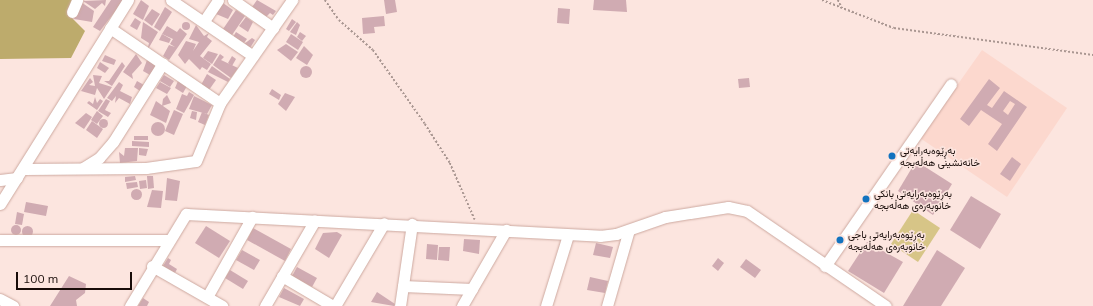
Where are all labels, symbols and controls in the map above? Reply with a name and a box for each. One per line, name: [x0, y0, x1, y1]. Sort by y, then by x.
place label: بەڕێوەبەرایەتی خانەنشینی هەڵەبجە: [900, 144, 980, 168]
marker: بەڕێوەبەرایەتی خانەنشینی هەڵەبجە: [887, 151, 897, 161]
place label: بەڕێوەبەرایەتی بانکی خانوبەرەی هەڵەبجە: [874, 187, 952, 210]
marker: بەڕێوەبەرایەتی بانکی خانوبەرەی هەڵەبجە: [861, 194, 871, 204]
place label: بەڕێوەبەرایەتی باجی خانوبەرەی هەڵەبجە: [848, 228, 925, 252]
marker: بەڕێوەبەرایەتی باجی خانوبەرەی هەڵەبجە: [835, 235, 845, 245]
scale bar: [18, 264, 134, 290]
text: 100 m: [23, 271, 58, 286]

